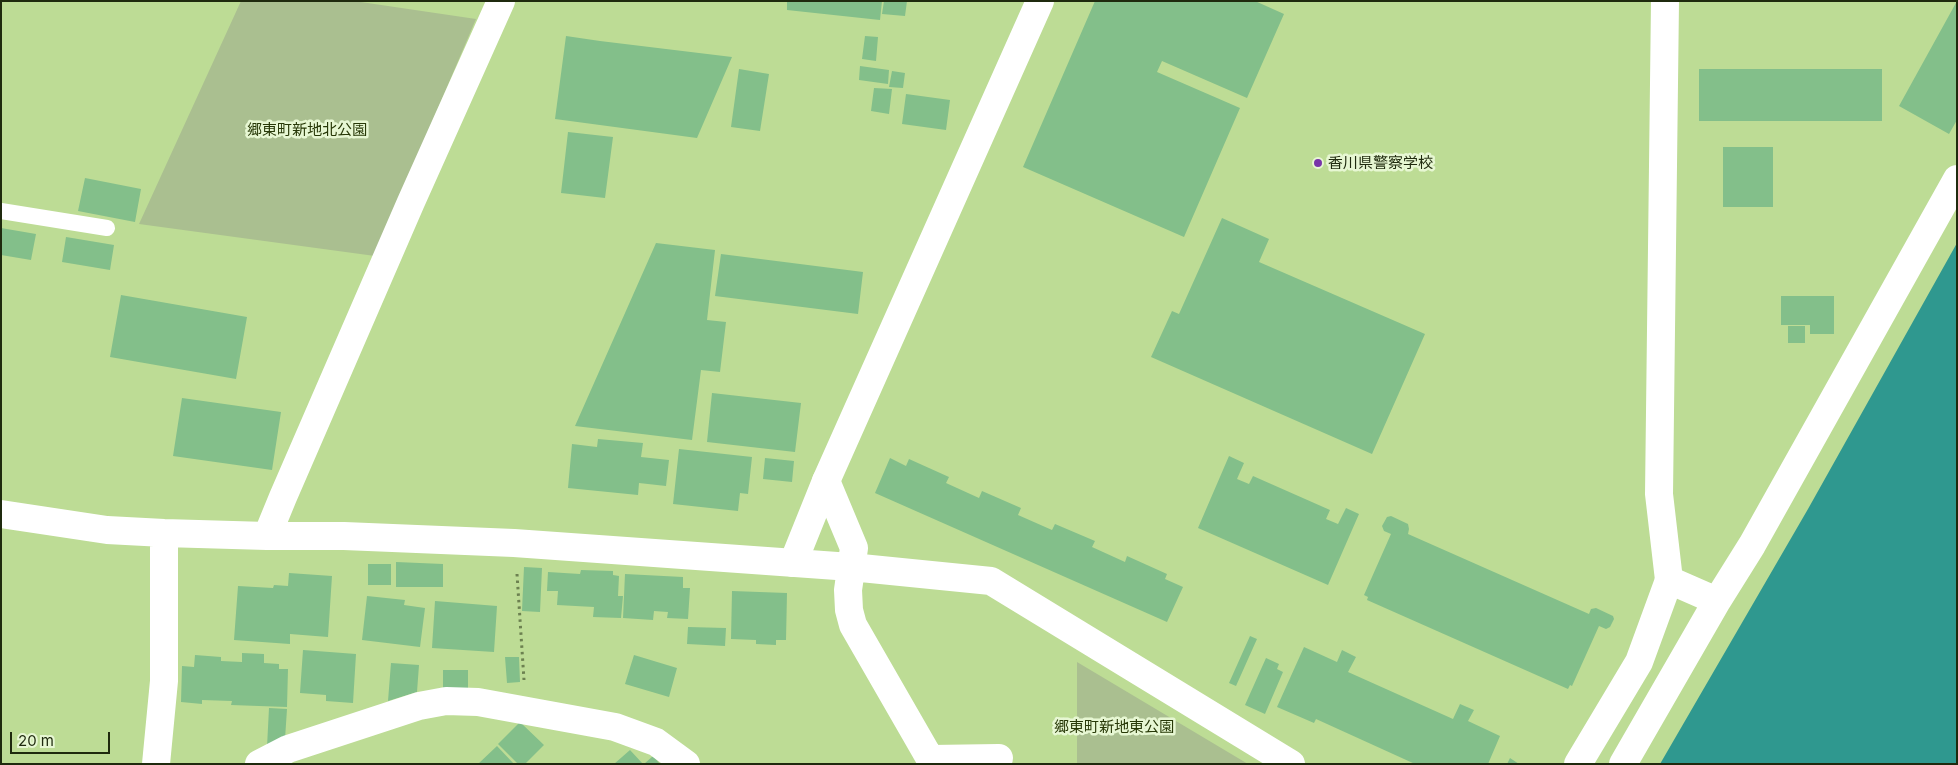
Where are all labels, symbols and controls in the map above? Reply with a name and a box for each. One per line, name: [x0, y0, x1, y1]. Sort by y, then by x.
park label: 郷東町新地北公園: [247, 121, 367, 139]
place label: 香川県警察学校: [1328, 154, 1433, 172]
marker: 香川県警察学校: [1312, 157, 1324, 169]
park label: 郷東町新地東公園: [1054, 718, 1174, 736]
scale bar: [12, 722, 112, 754]
text: 20 m: [18, 731, 54, 750]

